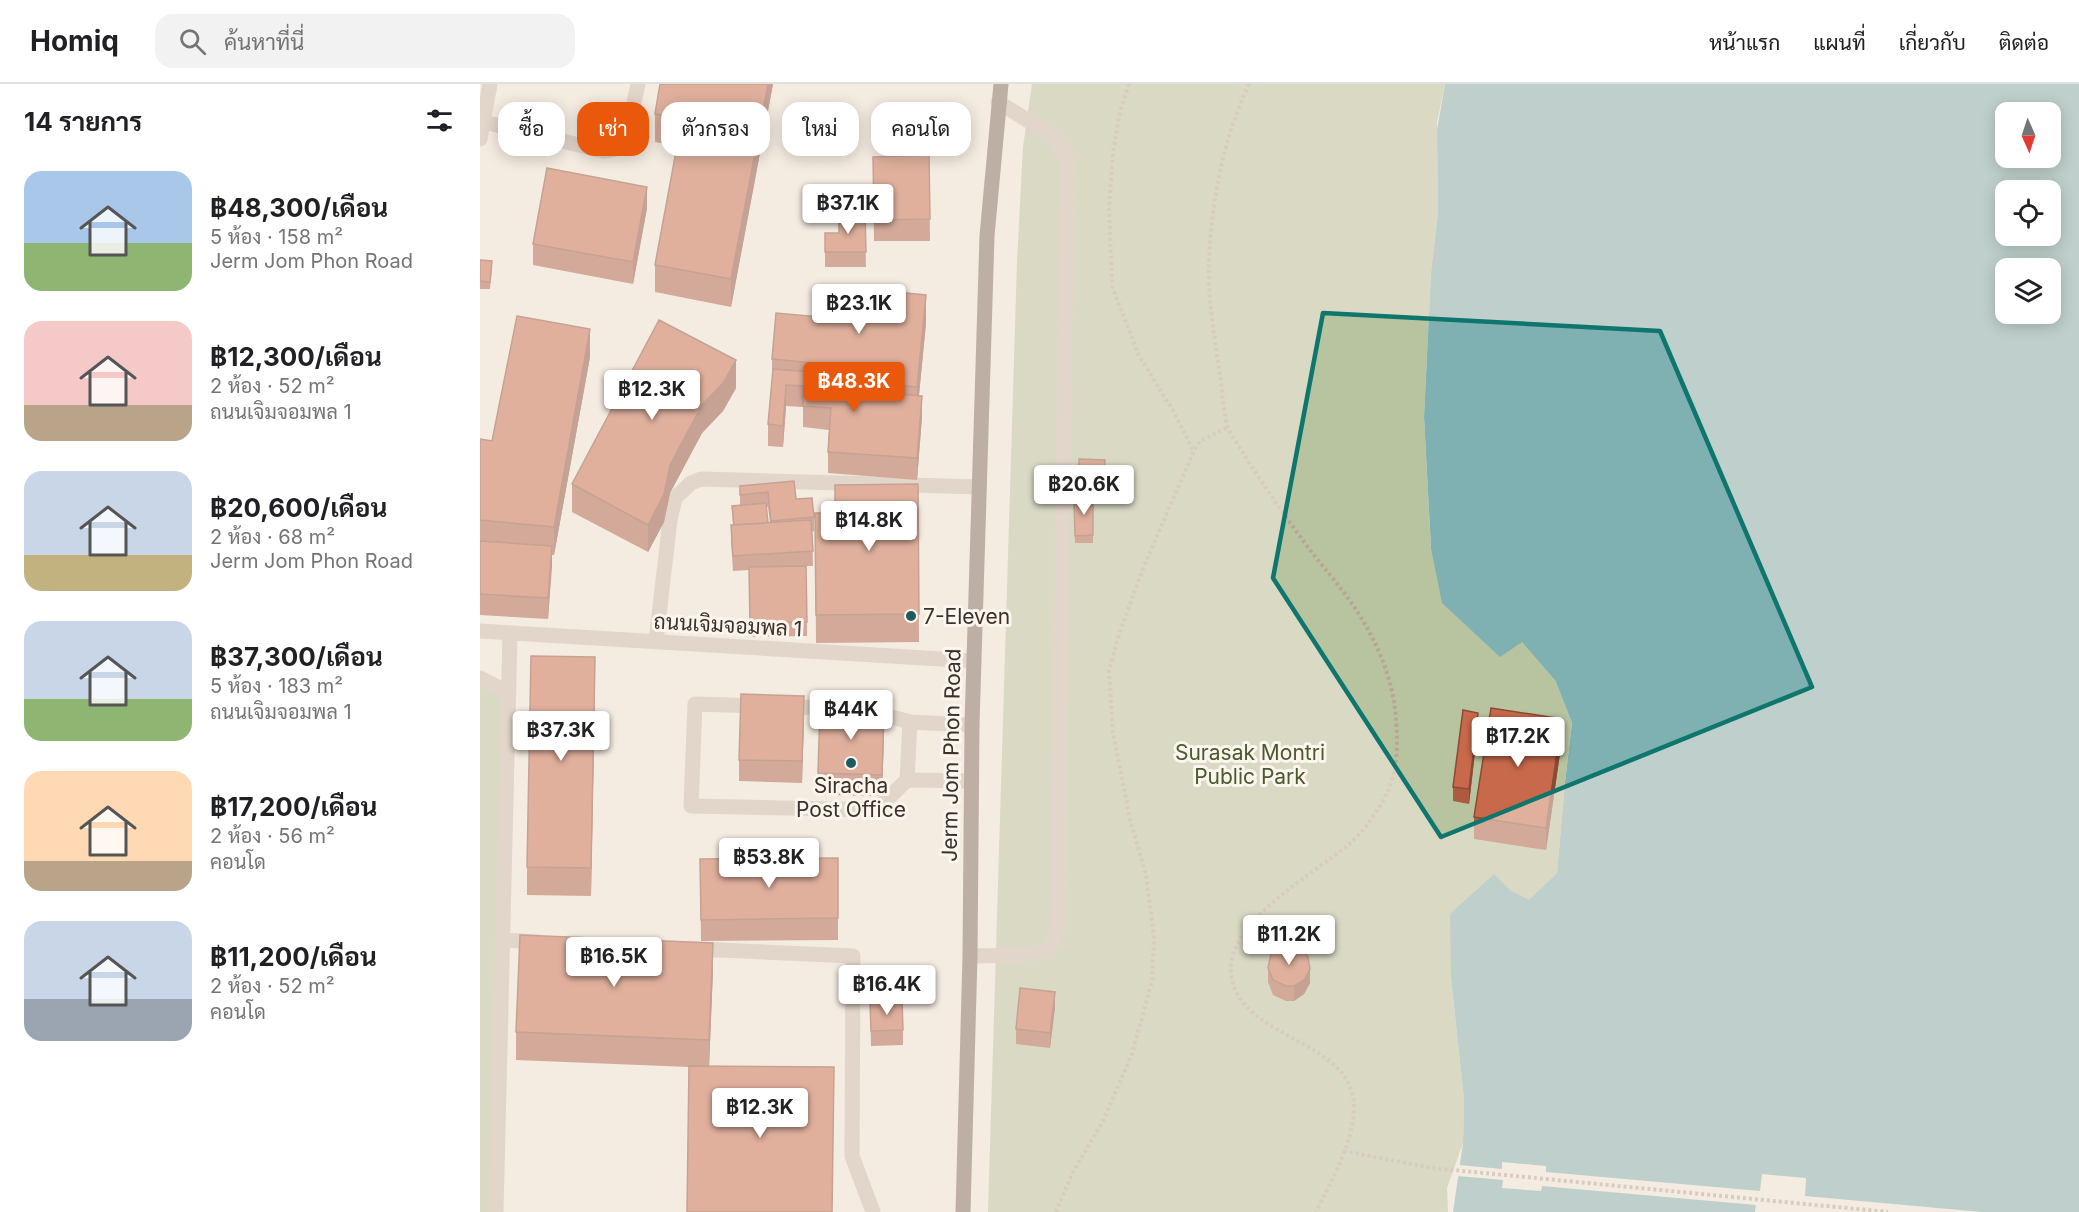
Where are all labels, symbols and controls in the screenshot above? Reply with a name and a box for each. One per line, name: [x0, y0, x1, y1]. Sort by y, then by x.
search box: [155, 14, 575, 68]
text: Homiq: [30, 24, 119, 58]
icon: search: [176, 25, 209, 58]
text: ค้นหาที่นี่: [224, 29, 304, 55]
text: หน้าแรก: [1709, 30, 1780, 55]
text: แผนที่: [1813, 30, 1866, 55]
text: เกี่ยวกับ: [1899, 30, 1966, 55]
text: ติดต่อ: [1999, 30, 2049, 55]
chip: ซื้อ: [498, 102, 565, 156]
chip: เช่า: [577, 102, 649, 156]
chip: ตัวกรอง: [661, 102, 770, 156]
chip: ใหม่: [782, 102, 859, 156]
chip: คอนโด: [871, 102, 971, 156]
north arrow: [1995, 102, 2061, 168]
map controls: [1995, 102, 2061, 324]
icon: filters: [423, 104, 456, 137]
text: 14 รายการ: [24, 106, 142, 137]
button: locate: [1995, 180, 2061, 246]
pin: ฿37.1K: [799, 184, 897, 235]
text: ฿37.1K: [816, 191, 880, 215]
text: ฿48,300/เดือน: [210, 192, 388, 223]
icon: home: [72, 195, 144, 267]
text: 5 ห้อง · 158 m²: [210, 225, 343, 249]
text: Jerm Jom Phon Road: [210, 249, 413, 273]
button: layers: [1995, 258, 2061, 324]
pin: ฿23.1K: [810, 284, 908, 335]
text: ฿23.1K: [826, 291, 892, 315]
text: ฿12,300/เดือน: [210, 341, 382, 372]
icon: home: [72, 345, 144, 417]
pin: ฿48.3K: [805, 362, 903, 413]
text: ฿48.3K: [818, 369, 890, 393]
pin: ฿12.3K: [603, 370, 701, 421]
text: 2 ห้อง · 52 m²: [210, 374, 335, 398]
text: ฿12.3K: [618, 377, 686, 401]
text: ถนนเจิมจอมพล 1: [210, 400, 352, 424]
pin: ฿20.6K: [1035, 465, 1133, 516]
text: ฿20.6K: [1048, 472, 1120, 496]
text: ฿20,600/เดือน: [210, 492, 387, 523]
icon: home: [72, 495, 144, 567]
pin: ฿14.8K: [820, 501, 918, 552]
text: ฿14.8K: [835, 508, 903, 532]
text: 2 ห้อง · 68 m²: [210, 525, 335, 549]
text: Jerm Jom Phon Road: [210, 549, 413, 573]
place label: 7-Eleven: [923, 604, 1010, 629]
street label: ถนนเจิมจอมพล 1: [653, 609, 803, 641]
marker: 7-Eleven: [904, 609, 918, 623]
text: ฿37,300/เดือน: [210, 641, 383, 672]
icon: home: [72, 645, 144, 717]
street label: Jerm Jom Phon Road: [937, 648, 965, 862]
text: 5 ห้อง · 183 m²: [210, 674, 343, 698]
pin: ฿44K: [815, 690, 887, 741]
text: ฿44K: [824, 697, 878, 721]
text: ถนนเจิมจอมพล 1: [210, 700, 352, 724]
pin: ฿37.3K: [512, 711, 610, 762]
pin: ฿17.2K: [1469, 717, 1567, 768]
text: ฿37.3K: [527, 718, 595, 742]
text: ฿17.2K: [1486, 724, 1550, 748]
park label: Surasak Montri Public Park: [1175, 740, 1325, 789]
marker: Siracha Post Office: [844, 756, 858, 770]
place label: Siracha Post Office: [796, 773, 906, 822]
text: ฿17,200/เดือน: [210, 791, 377, 822]
icon: home: [72, 795, 144, 867]
text: 2 ห้อง · 56 m²: [210, 824, 335, 848]
pin: ฿53.8K: [720, 838, 818, 889]
text: ฿53.8K: [733, 845, 805, 869]
text: คอนโด: [210, 850, 266, 874]
pin: ฿11.2K: [1240, 915, 1338, 966]
text: ฿11.2K: [1257, 922, 1321, 946]
pin: ฿16.5K: [565, 937, 663, 988]
text: ฿11,200/เดือน: [210, 941, 377, 972]
text: ฿16.5K: [580, 944, 648, 968]
icon: home: [72, 945, 144, 1017]
pin: ฿16.4K: [838, 965, 936, 1016]
text: ฿16.4K: [853, 972, 921, 996]
text: 2 ห้อง · 52 m²: [210, 974, 335, 998]
text: คอนโด: [210, 1000, 266, 1024]
pin: ฿12.3K: [711, 1088, 809, 1139]
text: ฿12.3K: [726, 1095, 794, 1119]

